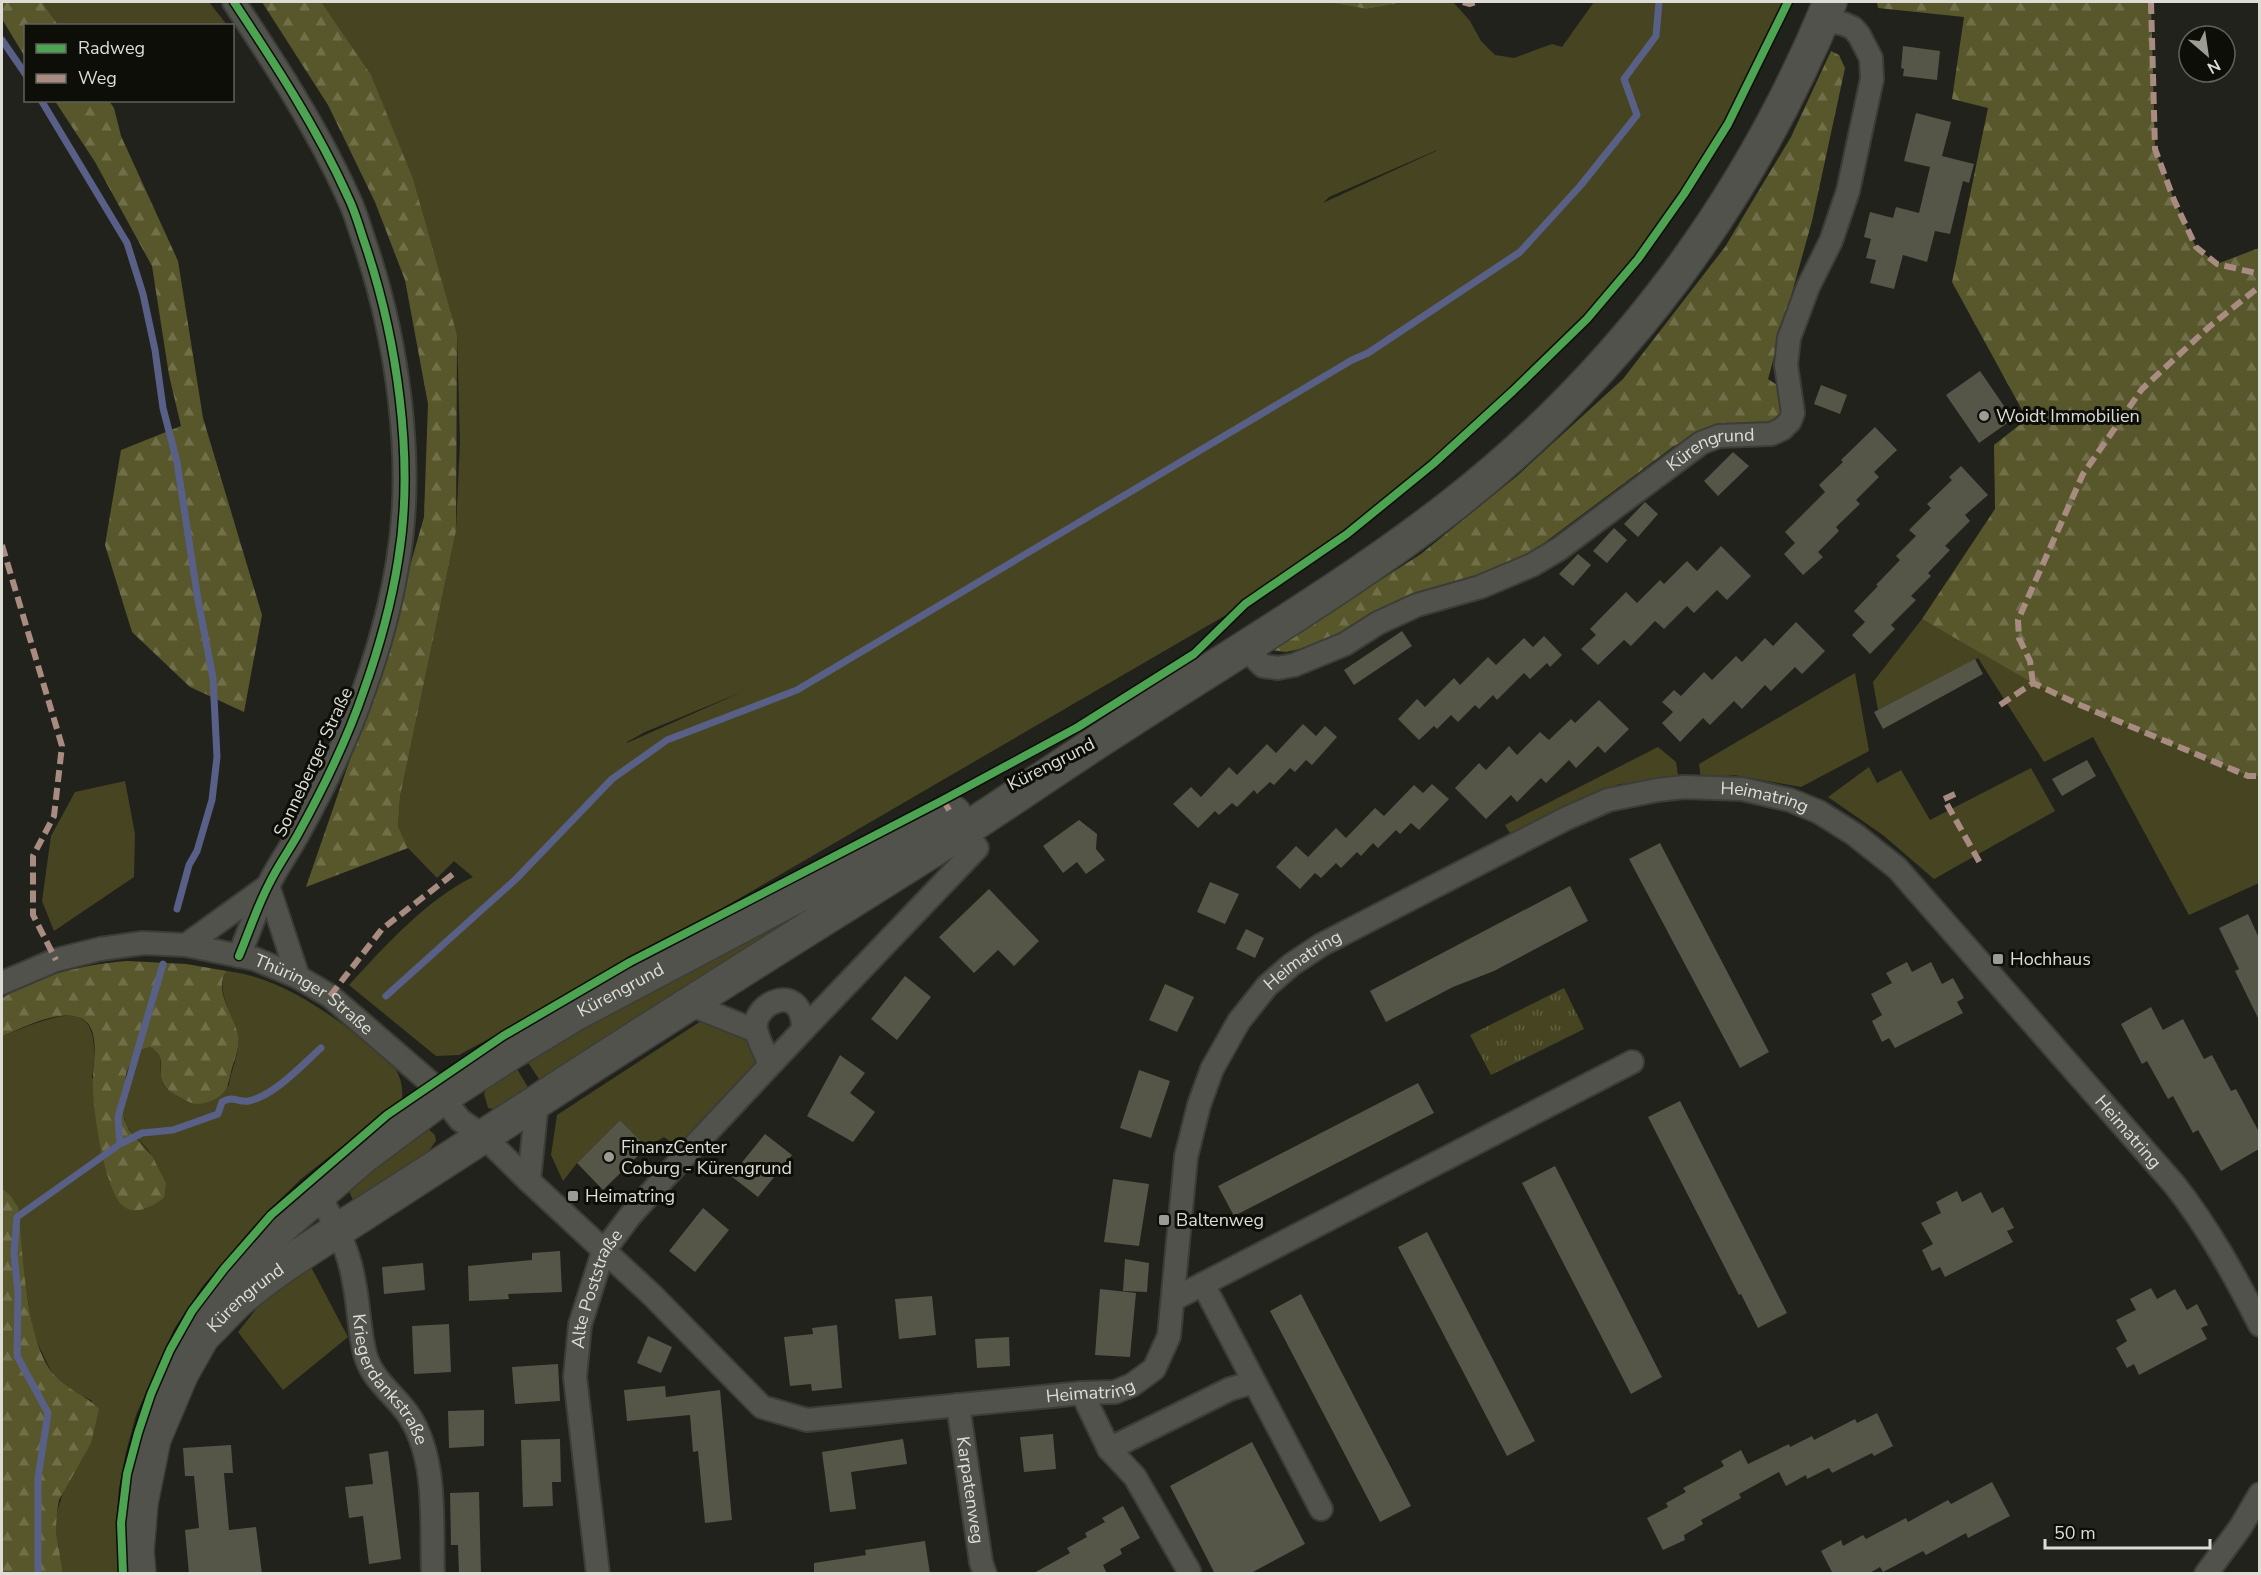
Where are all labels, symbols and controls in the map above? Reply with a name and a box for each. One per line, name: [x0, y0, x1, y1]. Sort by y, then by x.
legend: [24, 24, 234, 102]
north arrow: [2177, 24, 2237, 84]
text: Radweg: [78, 36, 145, 60]
text: N: [2203, 54, 2224, 79]
text: Weg: [78, 66, 117, 90]
place label: Woidt Immobilien: [1996, 404, 2140, 428]
marker: Woidt Immobilien: [1977, 409, 1991, 423]
street label: Kürengrund: [1662, 423, 1755, 477]
street label: Sonneberger Straße: [268, 683, 358, 841]
street label: Kürengrund: [1003, 732, 1099, 796]
street label: Heimatring: [1720, 776, 1812, 818]
street label: Heimatring: [1258, 925, 1346, 996]
place label: Hochhaus: [2010, 947, 2091, 971]
street label: Thüringer Straße: [251, 948, 379, 1040]
marker: Hochhaus: [1991, 952, 2005, 966]
street label: Kürengrund: [573, 957, 668, 1023]
street label: Heimatring: [2089, 1090, 2167, 1174]
place label: FinanzCenter Coburg - Kürengrund: [621, 1135, 792, 1180]
marker: FinanzCenter Coburg - Kürengrund: [602, 1150, 616, 1164]
place label: Heimatring: [585, 1184, 675, 1208]
marker: Heimatring: [566, 1189, 580, 1203]
place label: Baltenweg: [1176, 1208, 1264, 1232]
marker: Baltenweg: [1157, 1213, 1171, 1227]
street label: Alte Poststraße: [566, 1224, 628, 1350]
street label: Kürengrund: [201, 1258, 289, 1338]
street label: Kriegerdankstraße: [347, 1312, 434, 1448]
street label: Heimatring: [1045, 1373, 1139, 1408]
street label: Karpatenweg: [951, 1435, 990, 1545]
scale bar: [2045, 1512, 2210, 1550]
text: 50 m: [2054, 1521, 2096, 1545]

